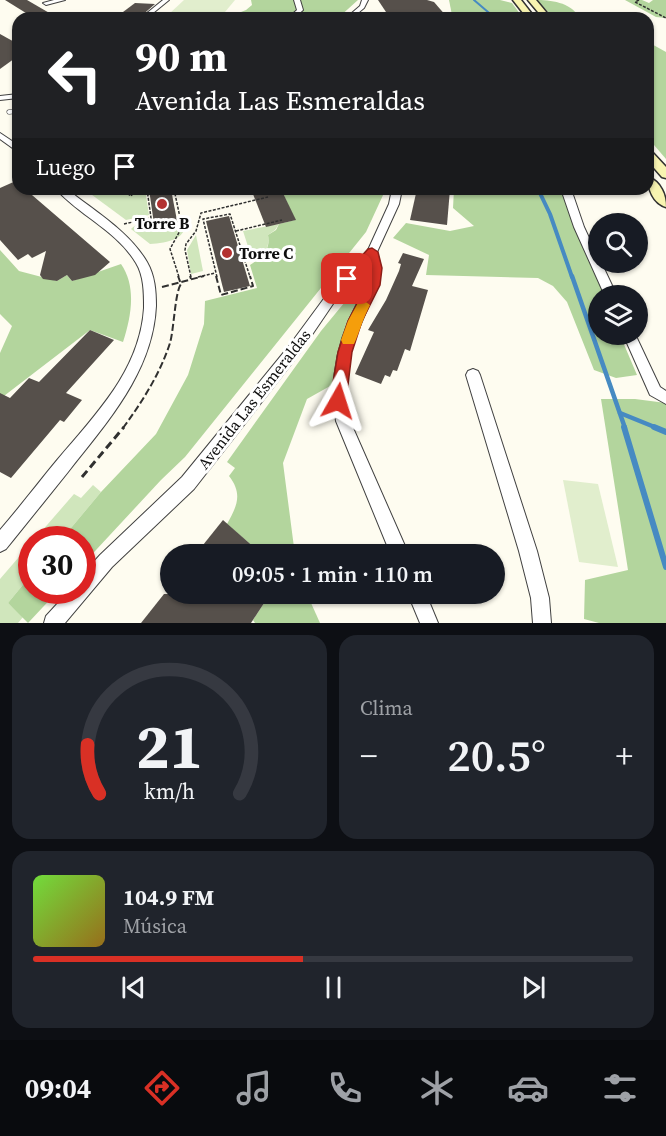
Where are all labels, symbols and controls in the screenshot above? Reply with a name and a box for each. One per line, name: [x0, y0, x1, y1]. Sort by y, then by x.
text: 90 m: [135, 27, 228, 85]
icon: left: [36, 36, 114, 114]
text: Avenida Las Esmeraldas: [135, 82, 425, 119]
icon: arrive: [108, 150, 141, 183]
text: Luego: [36, 152, 96, 182]
marker: Torre B: [155, 197, 169, 211]
place label: Torre B: [135, 212, 190, 234]
map controls: [588, 213, 648, 345]
button: search: [588, 213, 648, 273]
place label: Torre C: [239, 242, 293, 264]
marker: Torre C: [220, 246, 234, 260]
pin: [321, 253, 372, 304]
icon: arrive: [330, 262, 363, 295]
button: layers: [588, 285, 648, 345]
street label: Avenida Las Esmeraldas: [192, 324, 316, 473]
position arrow: [306, 369, 370, 433]
speed limit sign: 30: [18, 526, 96, 604]
text: 09:05 · 1 min · 110 m: [232, 559, 433, 589]
text: Clima: [360, 694, 413, 722]
text: 21: [136, 703, 203, 789]
text: 20.5°: [447, 724, 546, 786]
text: −: [360, 733, 378, 778]
text: +: [616, 733, 633, 778]
text: km/h: [144, 777, 195, 806]
text: 104.9 FM: [123, 882, 214, 912]
text: Música: [123, 912, 187, 940]
icon: previous: [117, 971, 150, 1004]
icon: pause: [317, 971, 350, 1004]
icon: next: [517, 971, 550, 1004]
icon: directions: [141, 1067, 183, 1109]
icon: music: [233, 1067, 275, 1109]
icon: phone: [324, 1067, 366, 1109]
icon: climate: [416, 1067, 458, 1109]
icon: car: [507, 1067, 549, 1109]
icon: filters: [599, 1067, 641, 1109]
text: 09:04: [25, 1070, 91, 1107]

